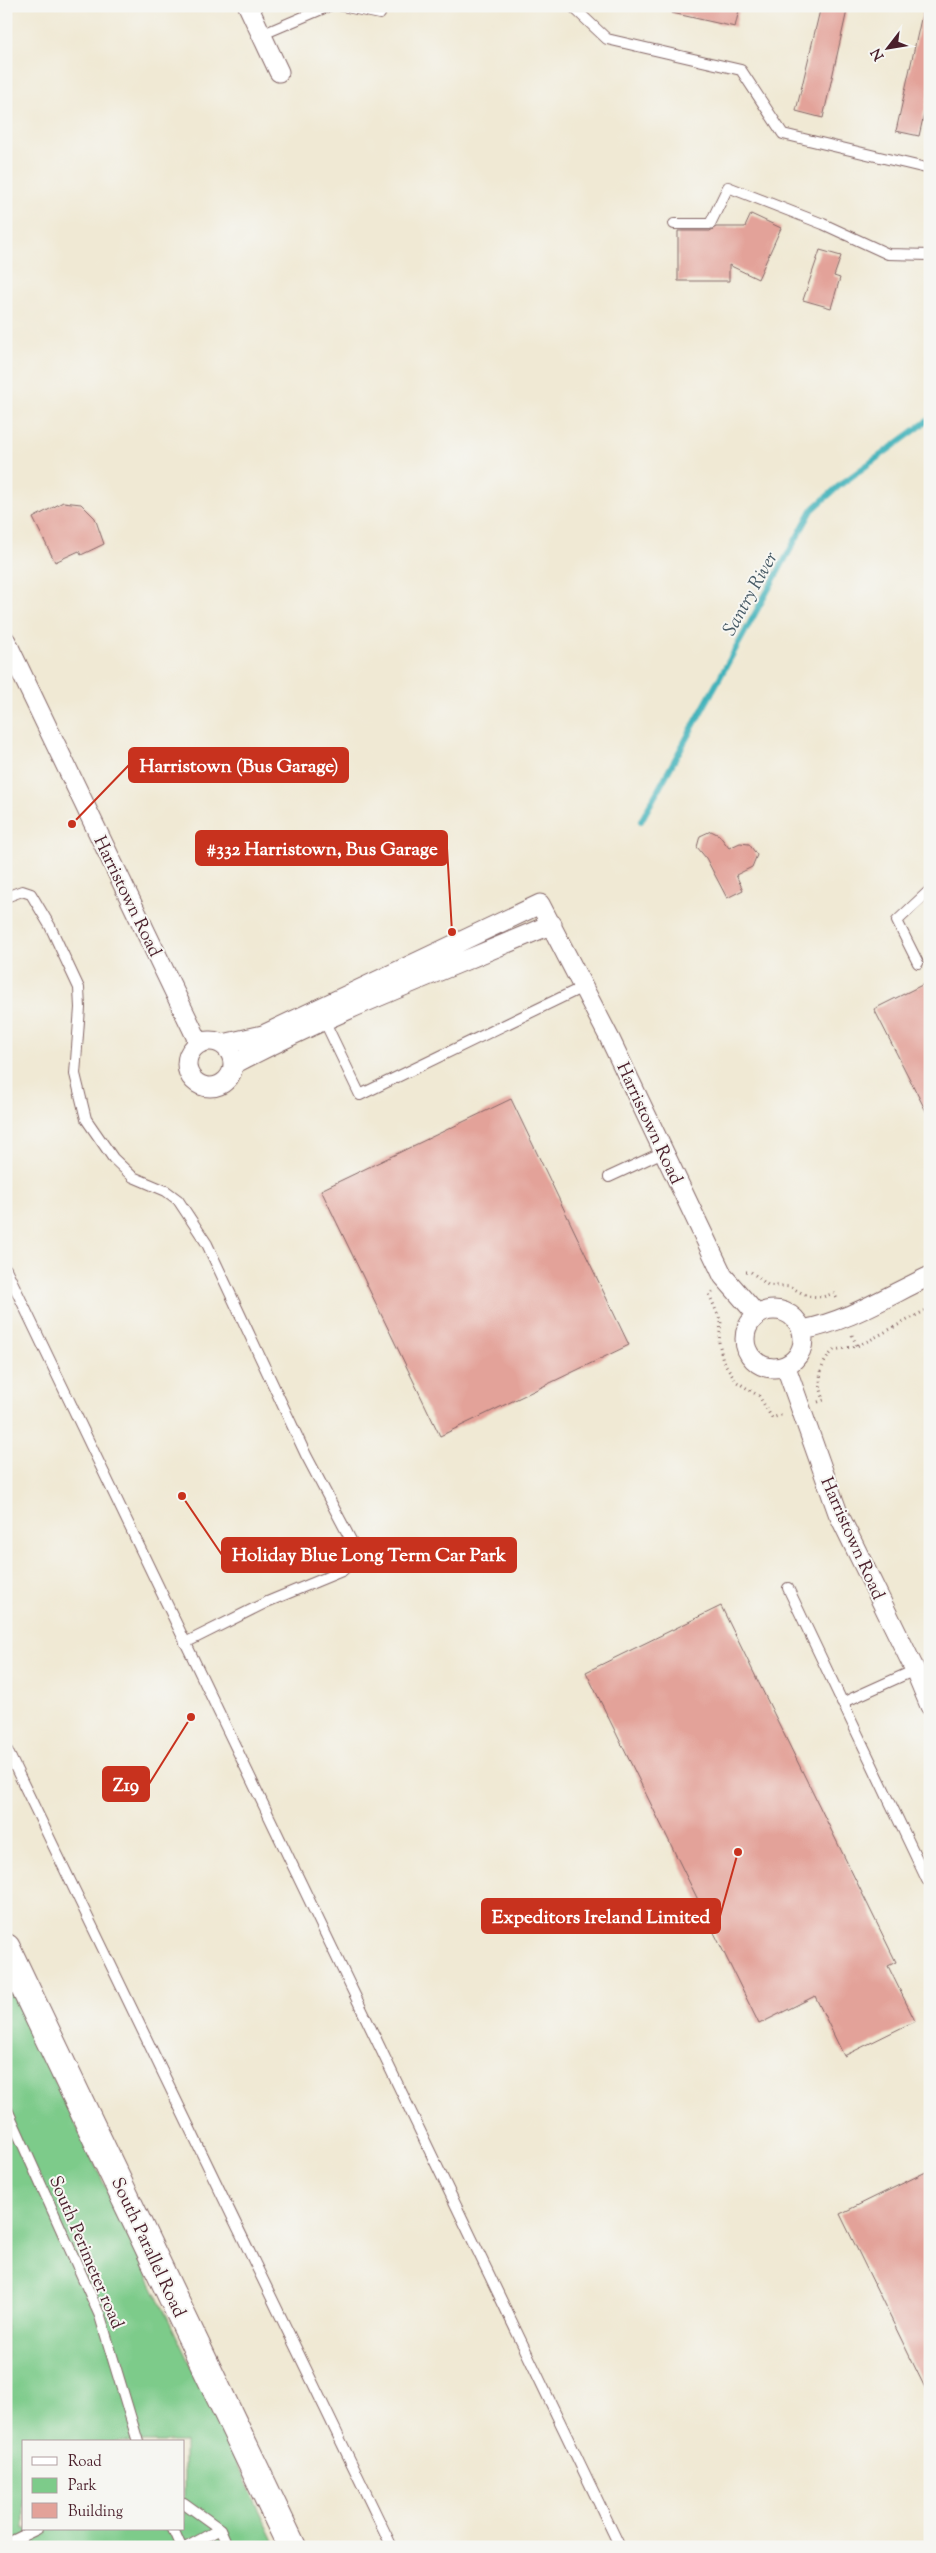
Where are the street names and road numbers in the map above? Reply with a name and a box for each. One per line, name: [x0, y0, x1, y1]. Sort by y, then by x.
street label: Harristown Road: [86, 832, 167, 962]
street label: Harristown Road: [609, 1059, 688, 1189]
street label: Harristown Road: [812, 1473, 890, 1604]
street label: South Perimeter road: [41, 2172, 129, 2333]
street label: South Parallel Road: [103, 2173, 191, 2322]

